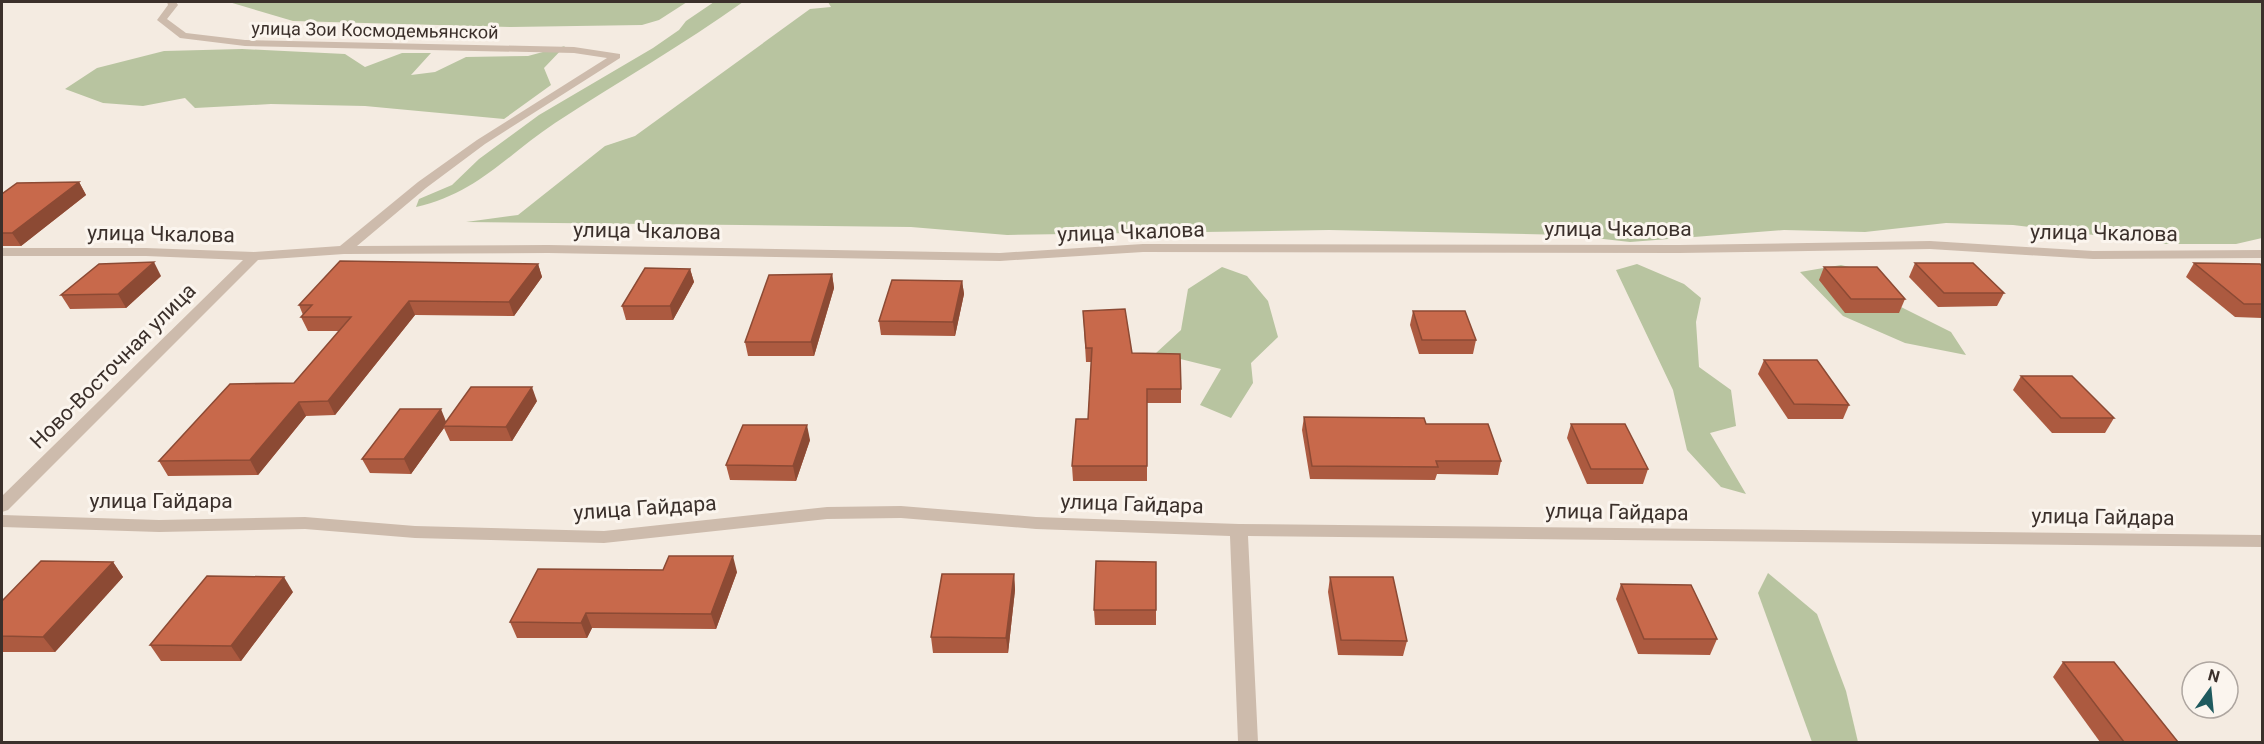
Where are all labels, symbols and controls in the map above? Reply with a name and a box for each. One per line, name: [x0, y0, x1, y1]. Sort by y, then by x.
street label: улица Зои Космодемьянской: [251, 17, 499, 43]
street label: улица Чкалова: [1057, 217, 1205, 247]
street label: улица Чкалова: [1544, 217, 1692, 241]
street label: улица Чкалова: [573, 218, 721, 244]
street label: улица Чкалова: [2030, 220, 2178, 246]
street label: улица Чкалова: [87, 221, 235, 247]
street label: Ново-Восточная улица: [25, 278, 201, 454]
street label: улица Гайдара: [89, 489, 233, 513]
street label: улица Гайдара: [1060, 490, 1204, 518]
street label: улица Гайдара: [573, 491, 717, 525]
street label: улица Гайдара: [1545, 499, 1689, 525]
street label: улица Гайдара: [2031, 504, 2175, 530]
north arrow: [2180, 660, 2240, 720]
text: N: [2206, 665, 2222, 687]

